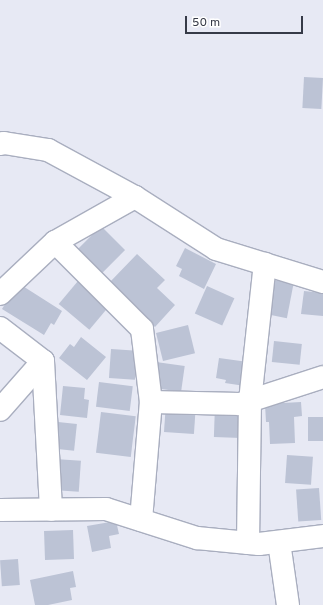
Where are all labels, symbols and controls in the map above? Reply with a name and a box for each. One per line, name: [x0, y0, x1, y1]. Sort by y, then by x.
scale bar: [187, 8, 305, 34]
text: 50 m: [192, 15, 220, 31]

